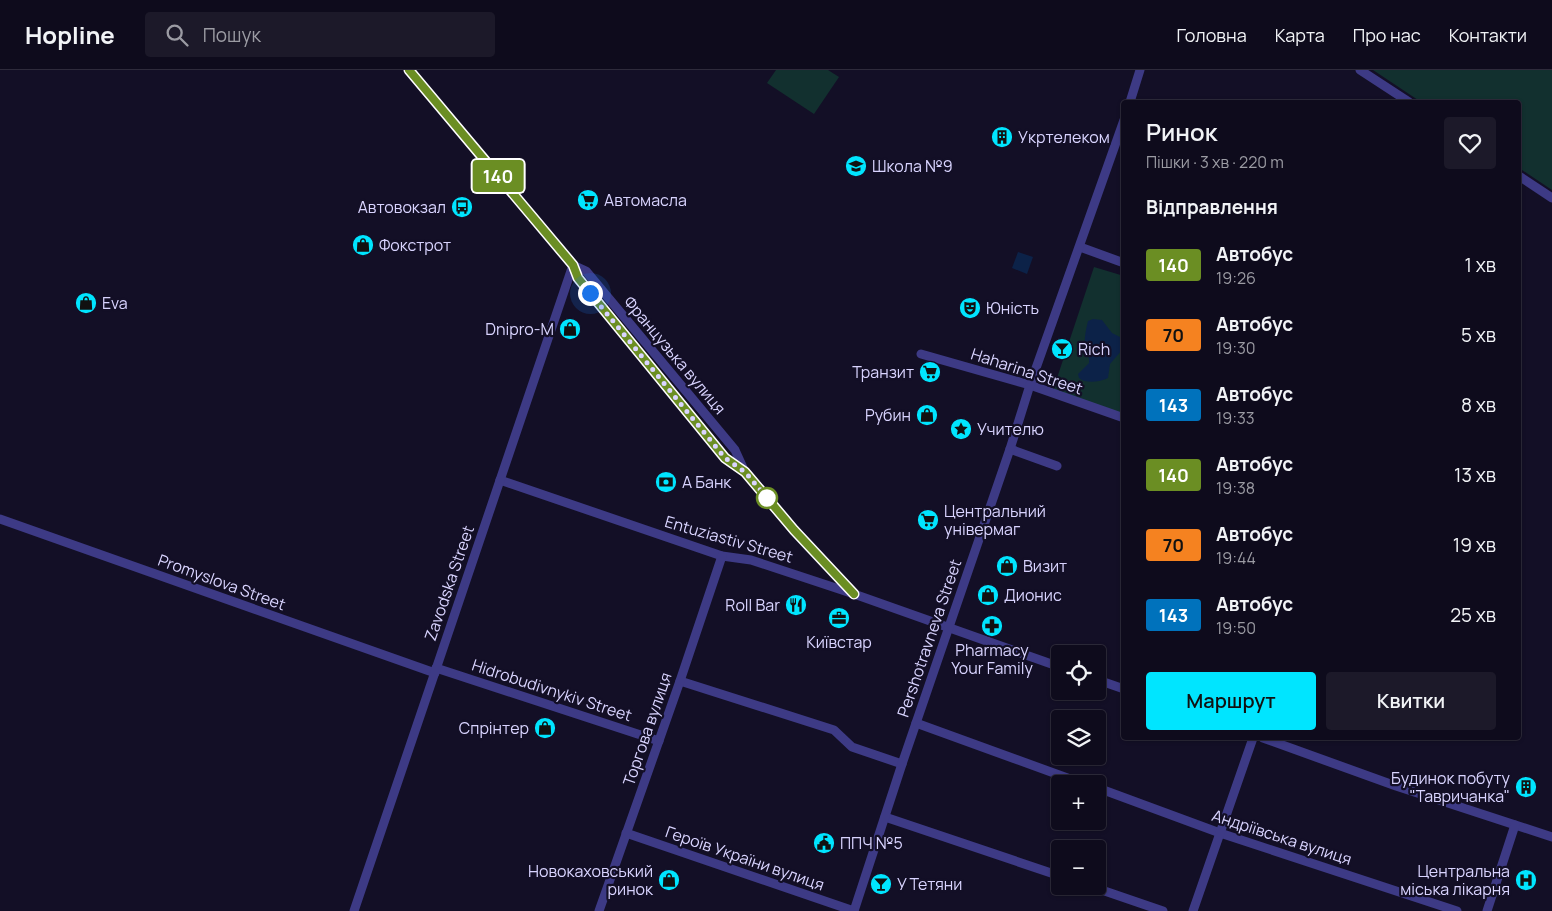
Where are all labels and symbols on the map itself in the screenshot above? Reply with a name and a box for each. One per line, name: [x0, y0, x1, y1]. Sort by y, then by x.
building icon: Укртелеком: [990, 125, 1014, 149]
place label: Укртелеком: [1018, 126, 1110, 148]
school or university icon: Школа №9: [844, 154, 868, 178]
place label: Школа №9: [872, 155, 953, 177]
line badge: 140: [469, 160, 527, 192]
supermarket icon: Автомасла: [576, 188, 600, 212]
place label: Автомасла: [604, 189, 687, 211]
bus stop icon: Автовокзал: [450, 195, 474, 219]
place label: Автовокзал: [358, 196, 446, 218]
shop icon: Фокстрот: [351, 233, 375, 257]
place label: Фокстрот: [379, 234, 451, 256]
your location: [578, 281, 603, 306]
shop icon: Eva: [74, 291, 98, 315]
street label: Французька вулиця: [619, 291, 731, 419]
place label: Eva: [102, 292, 128, 314]
theatre icon: Юність: [958, 296, 982, 320]
place label: Юність: [986, 297, 1039, 319]
shop icon: Dnipro-M: [558, 317, 582, 341]
place label: Dnipro-M: [485, 318, 554, 340]
bar icon: Rich: [1050, 337, 1074, 361]
place label: Rich: [1078, 338, 1110, 360]
street label: Haharina Street: [968, 343, 1086, 399]
supermarket icon: Транзит: [918, 360, 942, 384]
place label: Транзит: [852, 361, 914, 383]
shop icon: Рубин: [915, 403, 939, 427]
place label: Рубин: [865, 404, 911, 426]
place icon: Учителю: [949, 417, 973, 441]
place label: Учителю: [977, 418, 1044, 440]
bank icon: А Банк: [654, 470, 678, 494]
place label: А Банк: [682, 471, 732, 493]
unlabelled marker: [756, 487, 778, 509]
place label: Центральний універмаг: [944, 500, 1046, 540]
supermarket icon: Центральний універмаг: [916, 508, 940, 532]
street label: Entuziastiv Street: [662, 510, 796, 568]
street label: Zavodska Street: [419, 522, 479, 644]
street label: Promyslova Street: [155, 549, 289, 615]
shop icon: Визит: [995, 554, 1019, 578]
place label: Визит: [1023, 555, 1067, 577]
street label: Pershotravneva Street: [892, 556, 966, 720]
shop icon: Дионис: [976, 583, 1000, 607]
place label: Дионис: [1004, 584, 1062, 606]
restaurant icon: Roll Bar: [784, 593, 808, 617]
place label: Roll Bar: [725, 594, 780, 616]
office icon: Київстар: [827, 606, 851, 630]
pharmacy icon: Pharmacy Your Family: [980, 614, 1004, 638]
place label: Київстар: [806, 631, 872, 653]
place label: Pharmacy Your Family: [951, 639, 1033, 679]
street label: Hidrobudivnykiv Street: [469, 654, 635, 726]
street label: Торгова вулиця: [617, 669, 677, 789]
shop icon: Спрінтер: [533, 716, 557, 740]
place label: Спрінтер: [459, 717, 529, 739]
place label: Будинок побуту "Тавричанка": [1391, 767, 1511, 807]
building icon: Будинок побуту "Тавричанка": [1514, 775, 1538, 799]
street label: Андріївська вулиця: [1209, 804, 1355, 870]
street label: Героїв України вулиця: [663, 820, 827, 896]
public building icon: ППЧ №5: [812, 831, 836, 855]
place label: ППЧ №5: [840, 832, 903, 854]
place label: Новокаховський ринок: [528, 860, 654, 900]
place label: Центральна міська лікарня: [1400, 860, 1510, 900]
shop icon: Новокаховський ринок: [657, 868, 681, 892]
hospital icon: Центральна міська лікарня: [1514, 868, 1538, 892]
bar icon: У Тетяни: [869, 872, 893, 896]
place label: У Тетяни: [897, 873, 962, 895]

